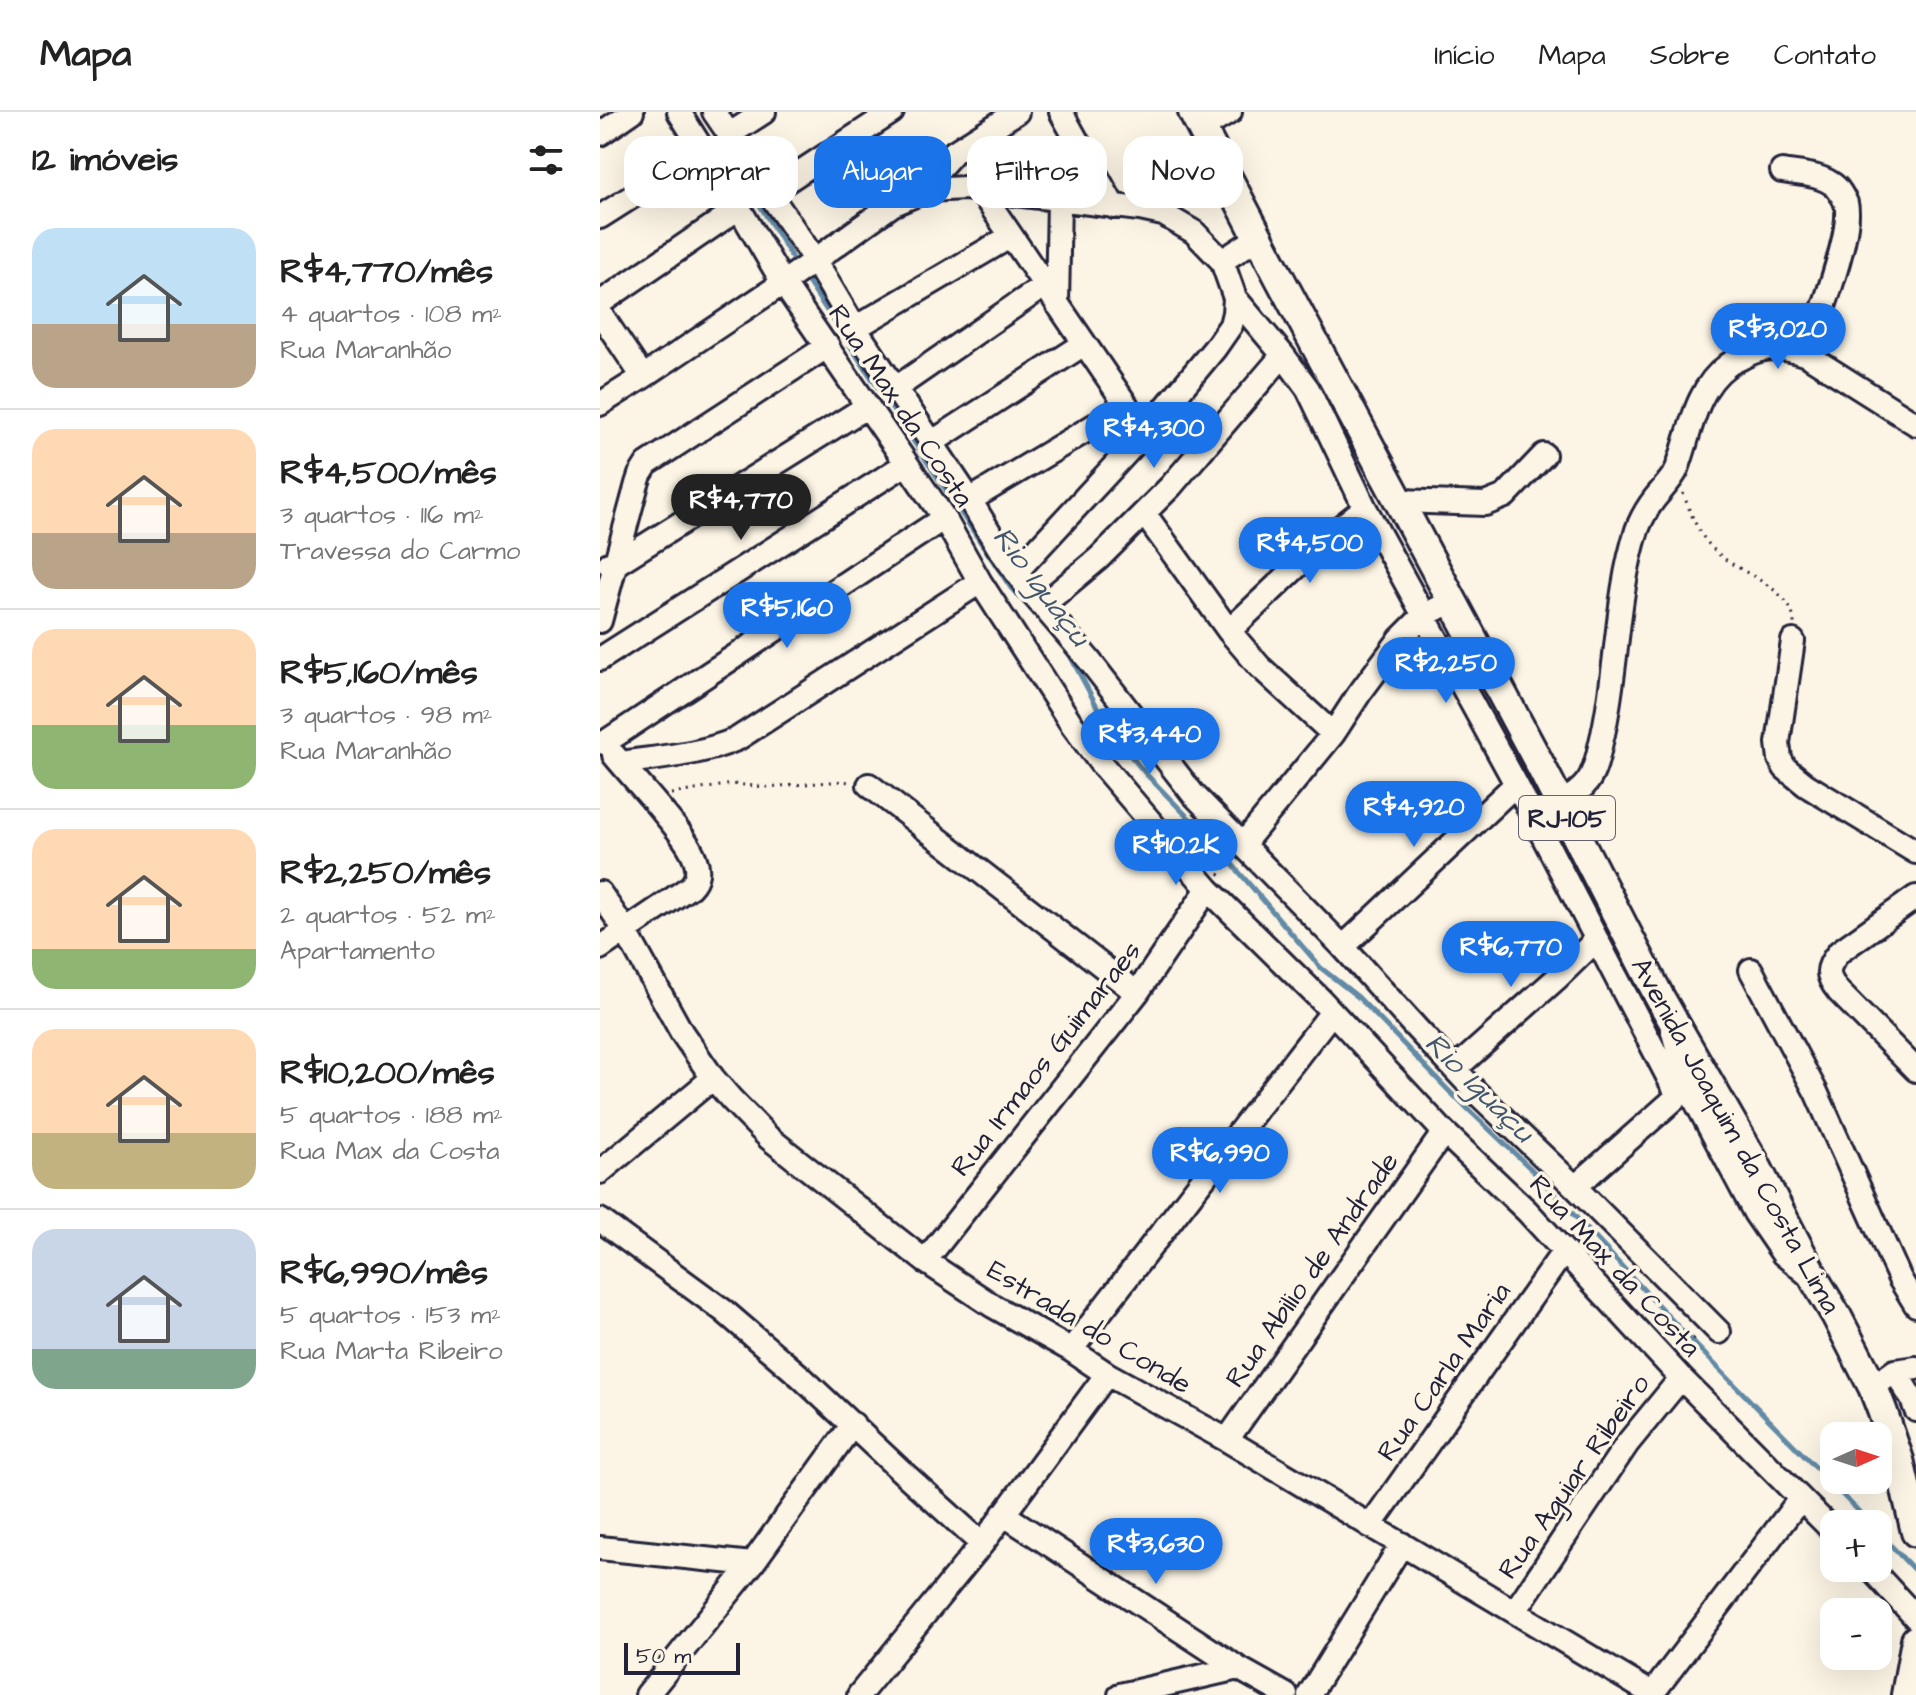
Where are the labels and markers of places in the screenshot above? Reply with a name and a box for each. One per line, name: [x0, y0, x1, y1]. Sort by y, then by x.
pin: R$3,020: [1704, 303, 1852, 371]
pin: R$4,300: [1080, 402, 1228, 470]
pin: R$4,770: [667, 474, 815, 542]
pin: R$4,500: [1236, 517, 1384, 585]
pin: R$5,160: [713, 582, 861, 650]
pin: R$2,250: [1372, 637, 1520, 705]
pin: R$3,440: [1076, 708, 1224, 776]
pin: R$4,920: [1340, 781, 1488, 849]
pin: R$10.2K: [1102, 819, 1250, 887]
pin: R$6,770: [1437, 921, 1585, 989]
pin: R$6,990: [1146, 1127, 1294, 1195]
pin: R$3,630: [1082, 1518, 1230, 1586]

